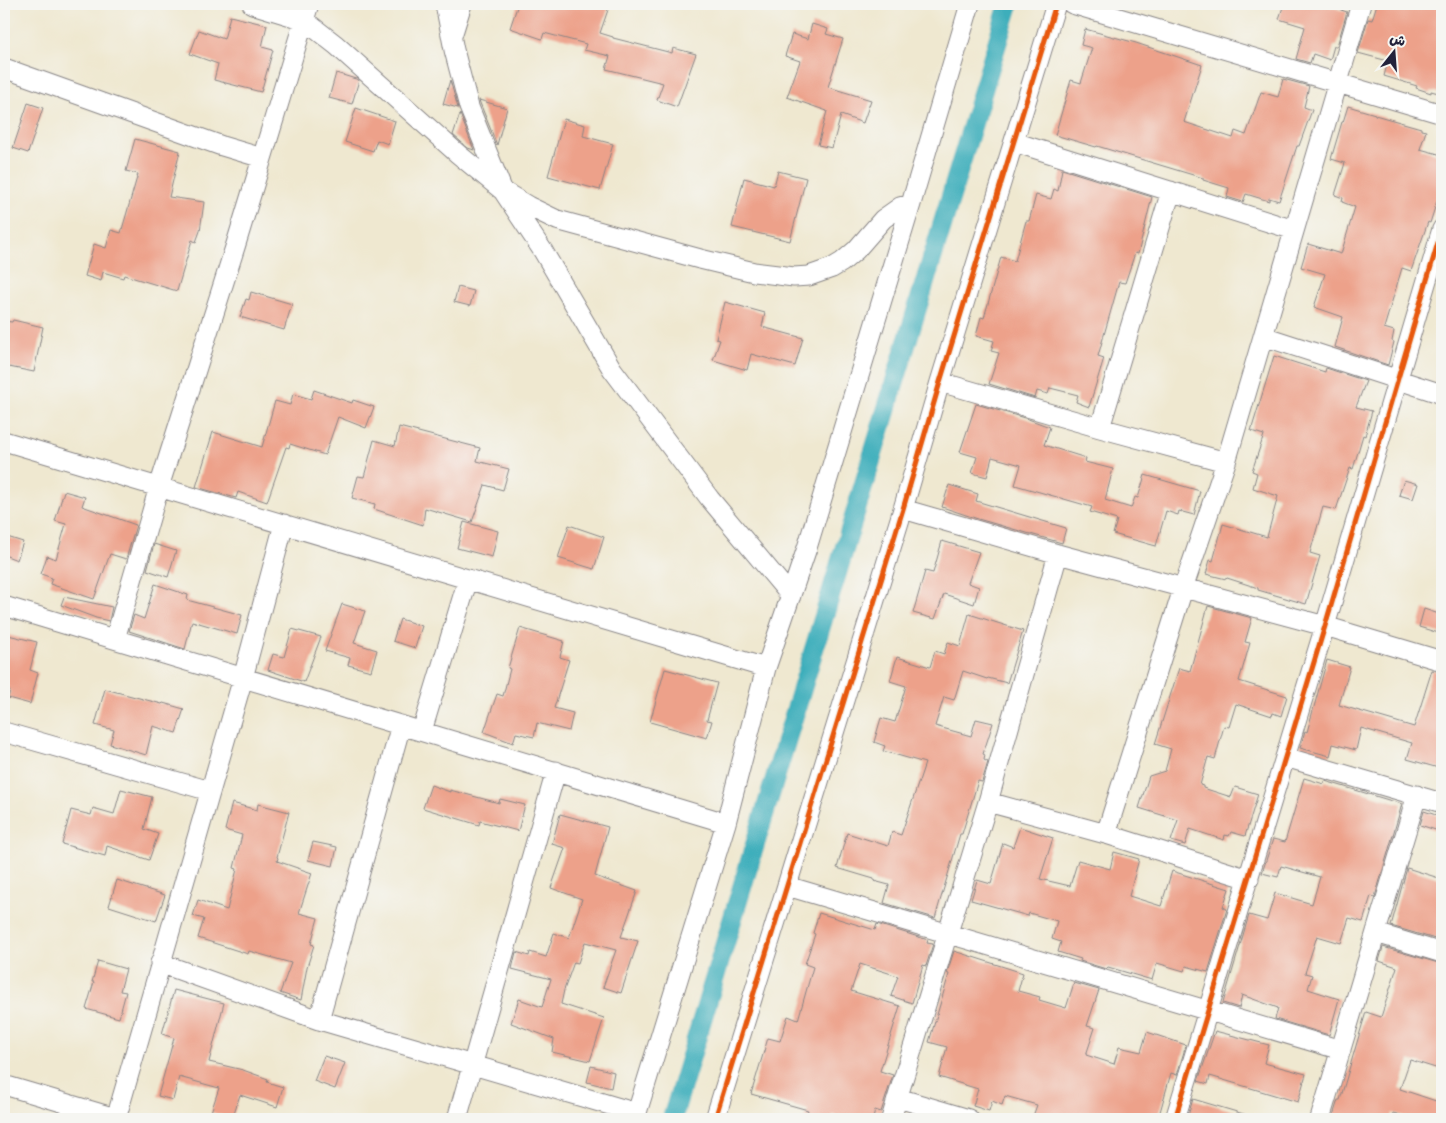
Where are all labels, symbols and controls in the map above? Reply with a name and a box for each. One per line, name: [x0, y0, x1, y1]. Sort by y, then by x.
north arrow: [1368, 28, 1418, 78]
text: ش: [1388, 30, 1408, 50]

